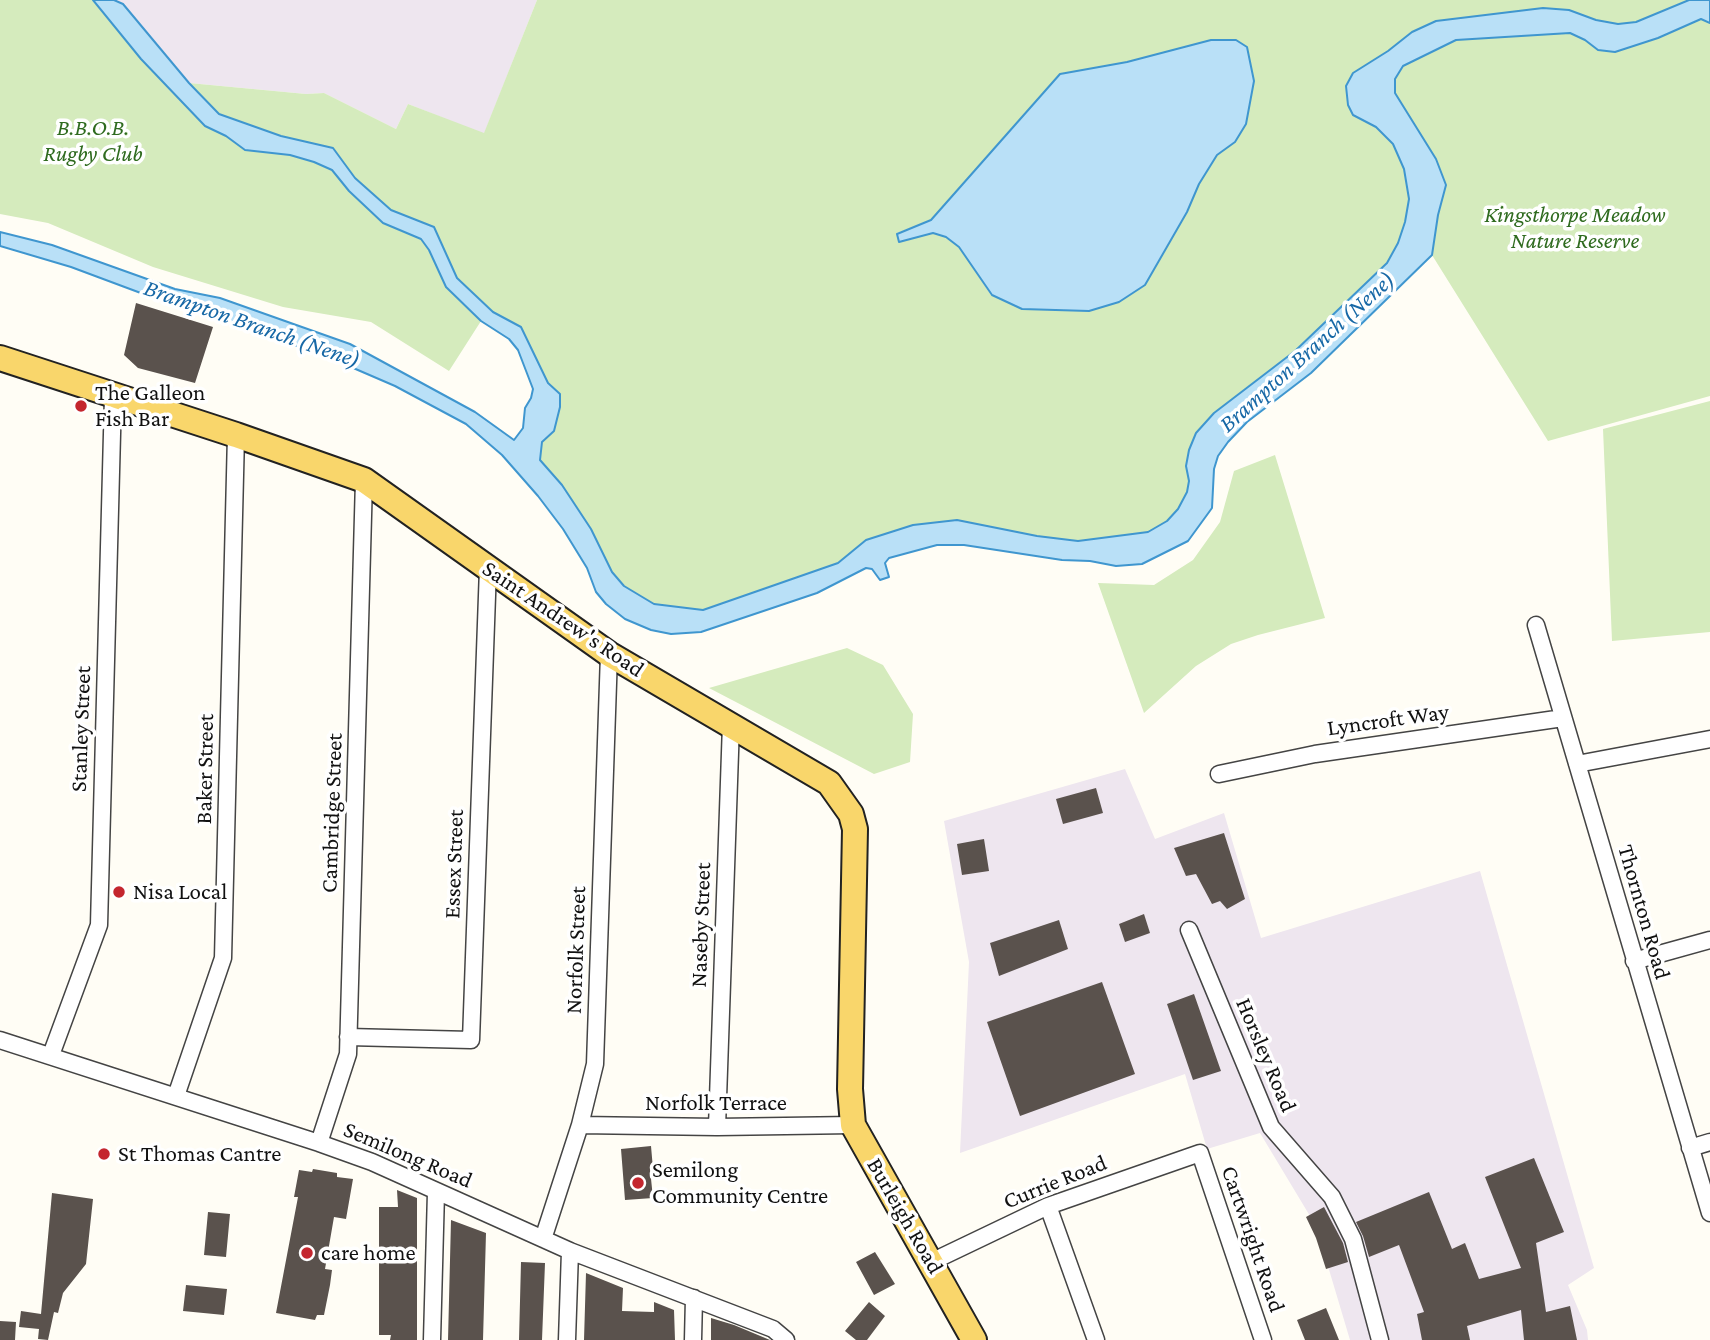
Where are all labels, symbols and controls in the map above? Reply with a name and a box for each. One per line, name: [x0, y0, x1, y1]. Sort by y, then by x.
park label: B.B.O.B. Rugby Club: [43, 114, 143, 168]
park label: Kingsthorpe Meadow Nature Reserve: [1484, 201, 1666, 255]
water label: Brampton Branch (Nene): [1213, 265, 1401, 439]
water label: Brampton Branch (Nene): [140, 273, 364, 375]
place label: The Galleon Fish Bar: [95, 379, 205, 433]
marker: The Galleon Fish Bar: [73, 398, 89, 414]
street label: Saint Andrew's Road: [477, 555, 649, 683]
street label: Stanley Street: [65, 665, 97, 793]
street label: Lyncroft Way: [1325, 698, 1451, 742]
street label: Baker Street: [190, 714, 220, 824]
street label: Cambridge Street: [315, 733, 349, 893]
street label: Essex Street: [438, 809, 470, 919]
street label: Thornton Road: [1612, 841, 1676, 983]
street label: Naseby Street: [685, 862, 717, 988]
place label: Nisa Local: [133, 878, 227, 906]
marker: Nisa Local: [111, 884, 127, 900]
street label: Norfolk Street: [560, 886, 592, 1014]
street label: Horsley Road: [1230, 994, 1302, 1116]
street label: Norfolk Terrace: [645, 1089, 787, 1117]
street label: Semilong Road: [339, 1115, 477, 1195]
place label: St Thomas Cantre: [118, 1140, 281, 1168]
marker: St Thomas Cantre: [96, 1146, 112, 1162]
street label: Currie Road: [999, 1149, 1111, 1215]
street label: Burleigh Road: [861, 1153, 949, 1279]
place label: Semilong Community Centre: [652, 1156, 828, 1210]
street label: Cartwright Road: [1215, 1162, 1291, 1316]
marker: Semilong Community Centre: [630, 1175, 646, 1191]
place label: care home: [321, 1239, 416, 1267]
marker: care home: [299, 1245, 315, 1261]

